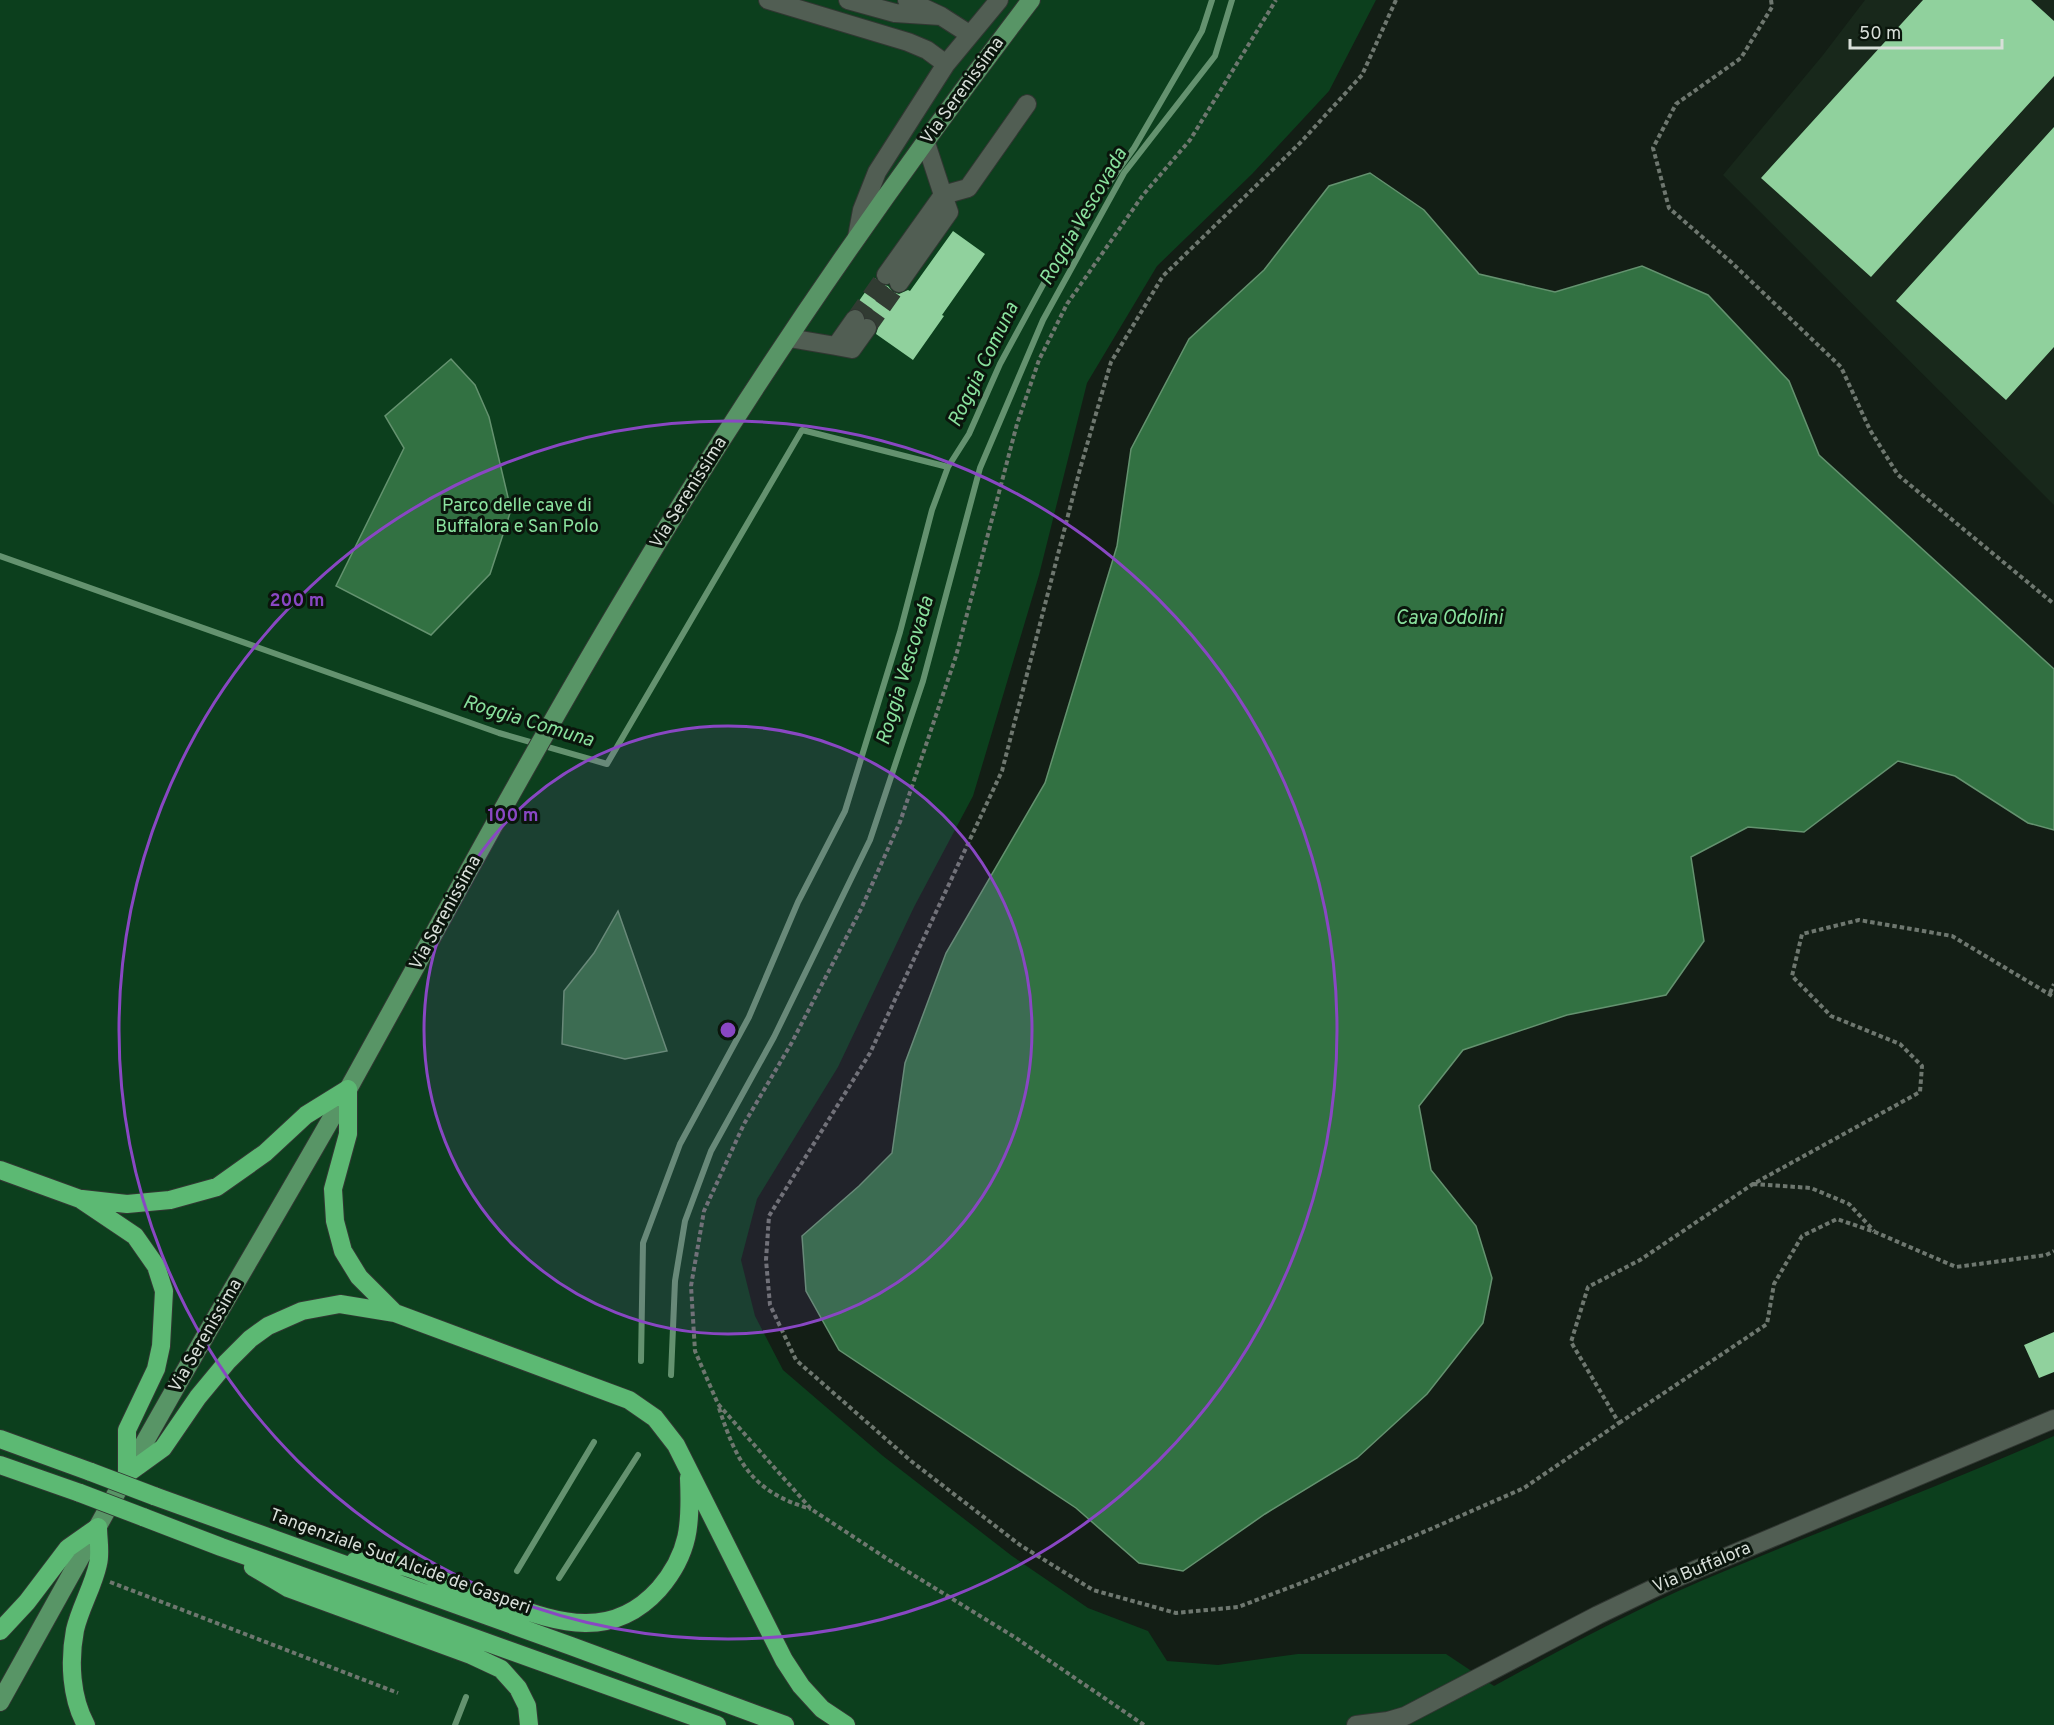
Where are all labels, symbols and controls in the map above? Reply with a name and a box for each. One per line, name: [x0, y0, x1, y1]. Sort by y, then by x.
scale bar: [1850, 12, 2002, 50]
text: 50 m: [1859, 23, 1901, 46]
street label: Via Serenissima: [916, 33, 1010, 149]
water label: Roggia Vescovada: [1034, 143, 1134, 290]
water label: Roggia Comuna: [943, 298, 1026, 432]
street label: Via Serenissima: [645, 433, 733, 553]
park label: Parco delle cave di Buffalora e San Polo: [435, 495, 599, 539]
text: 200 m: [269, 590, 325, 613]
water label: Roggia Vescovada: [871, 593, 941, 749]
water label: Cava Odolini: [1395, 606, 1504, 632]
water label: Roggia Comuna: [459, 690, 597, 754]
text: 100 m: [487, 805, 539, 828]
street label: Via Serenissima: [405, 852, 487, 974]
centre of rings: [718, 1020, 738, 1040]
street label: Via Serenissima: [164, 1275, 248, 1397]
street label: Tangenziale Sud Alcide de Gasperi: [266, 1504, 534, 1620]
street label: Via Buffalora: [1649, 1537, 1755, 1599]

